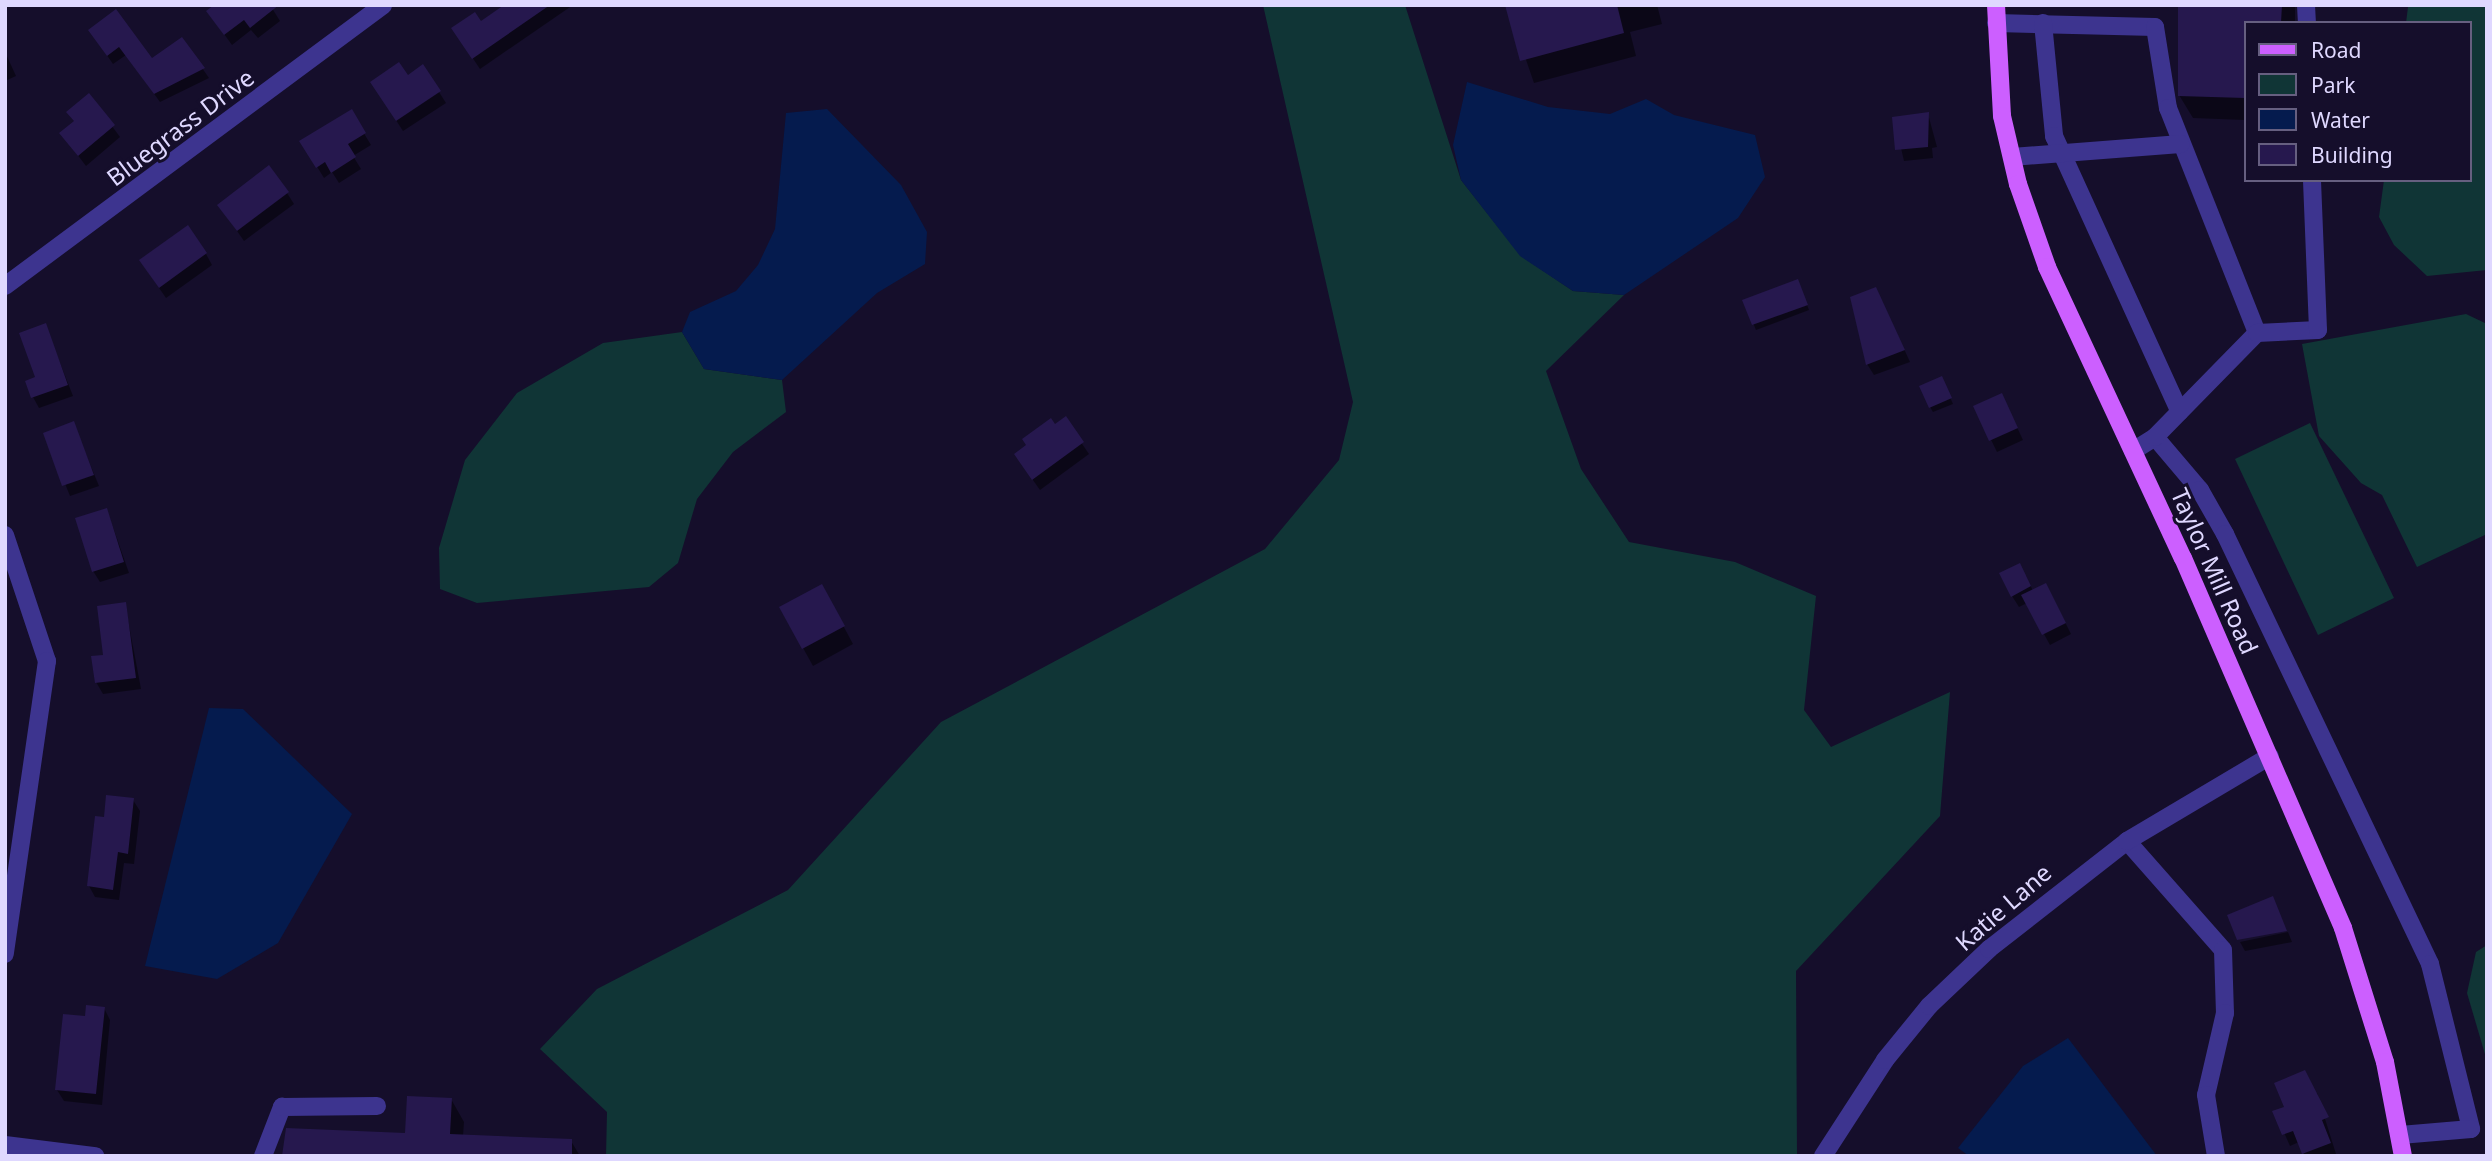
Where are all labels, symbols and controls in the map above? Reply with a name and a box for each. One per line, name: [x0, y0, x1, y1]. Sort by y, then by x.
legend: [2244, 21, 2471, 182]
text: Road: [2311, 36, 2361, 64]
street label: Bluegrass Drive: [101, 62, 259, 192]
text: Park: [2311, 71, 2355, 99]
text: Water: [2311, 106, 2370, 134]
text: Building: [2311, 141, 2393, 169]
street label: Taylor Mill Road: [2166, 484, 2264, 658]
street label: Katie Lane: [1949, 858, 2057, 956]

